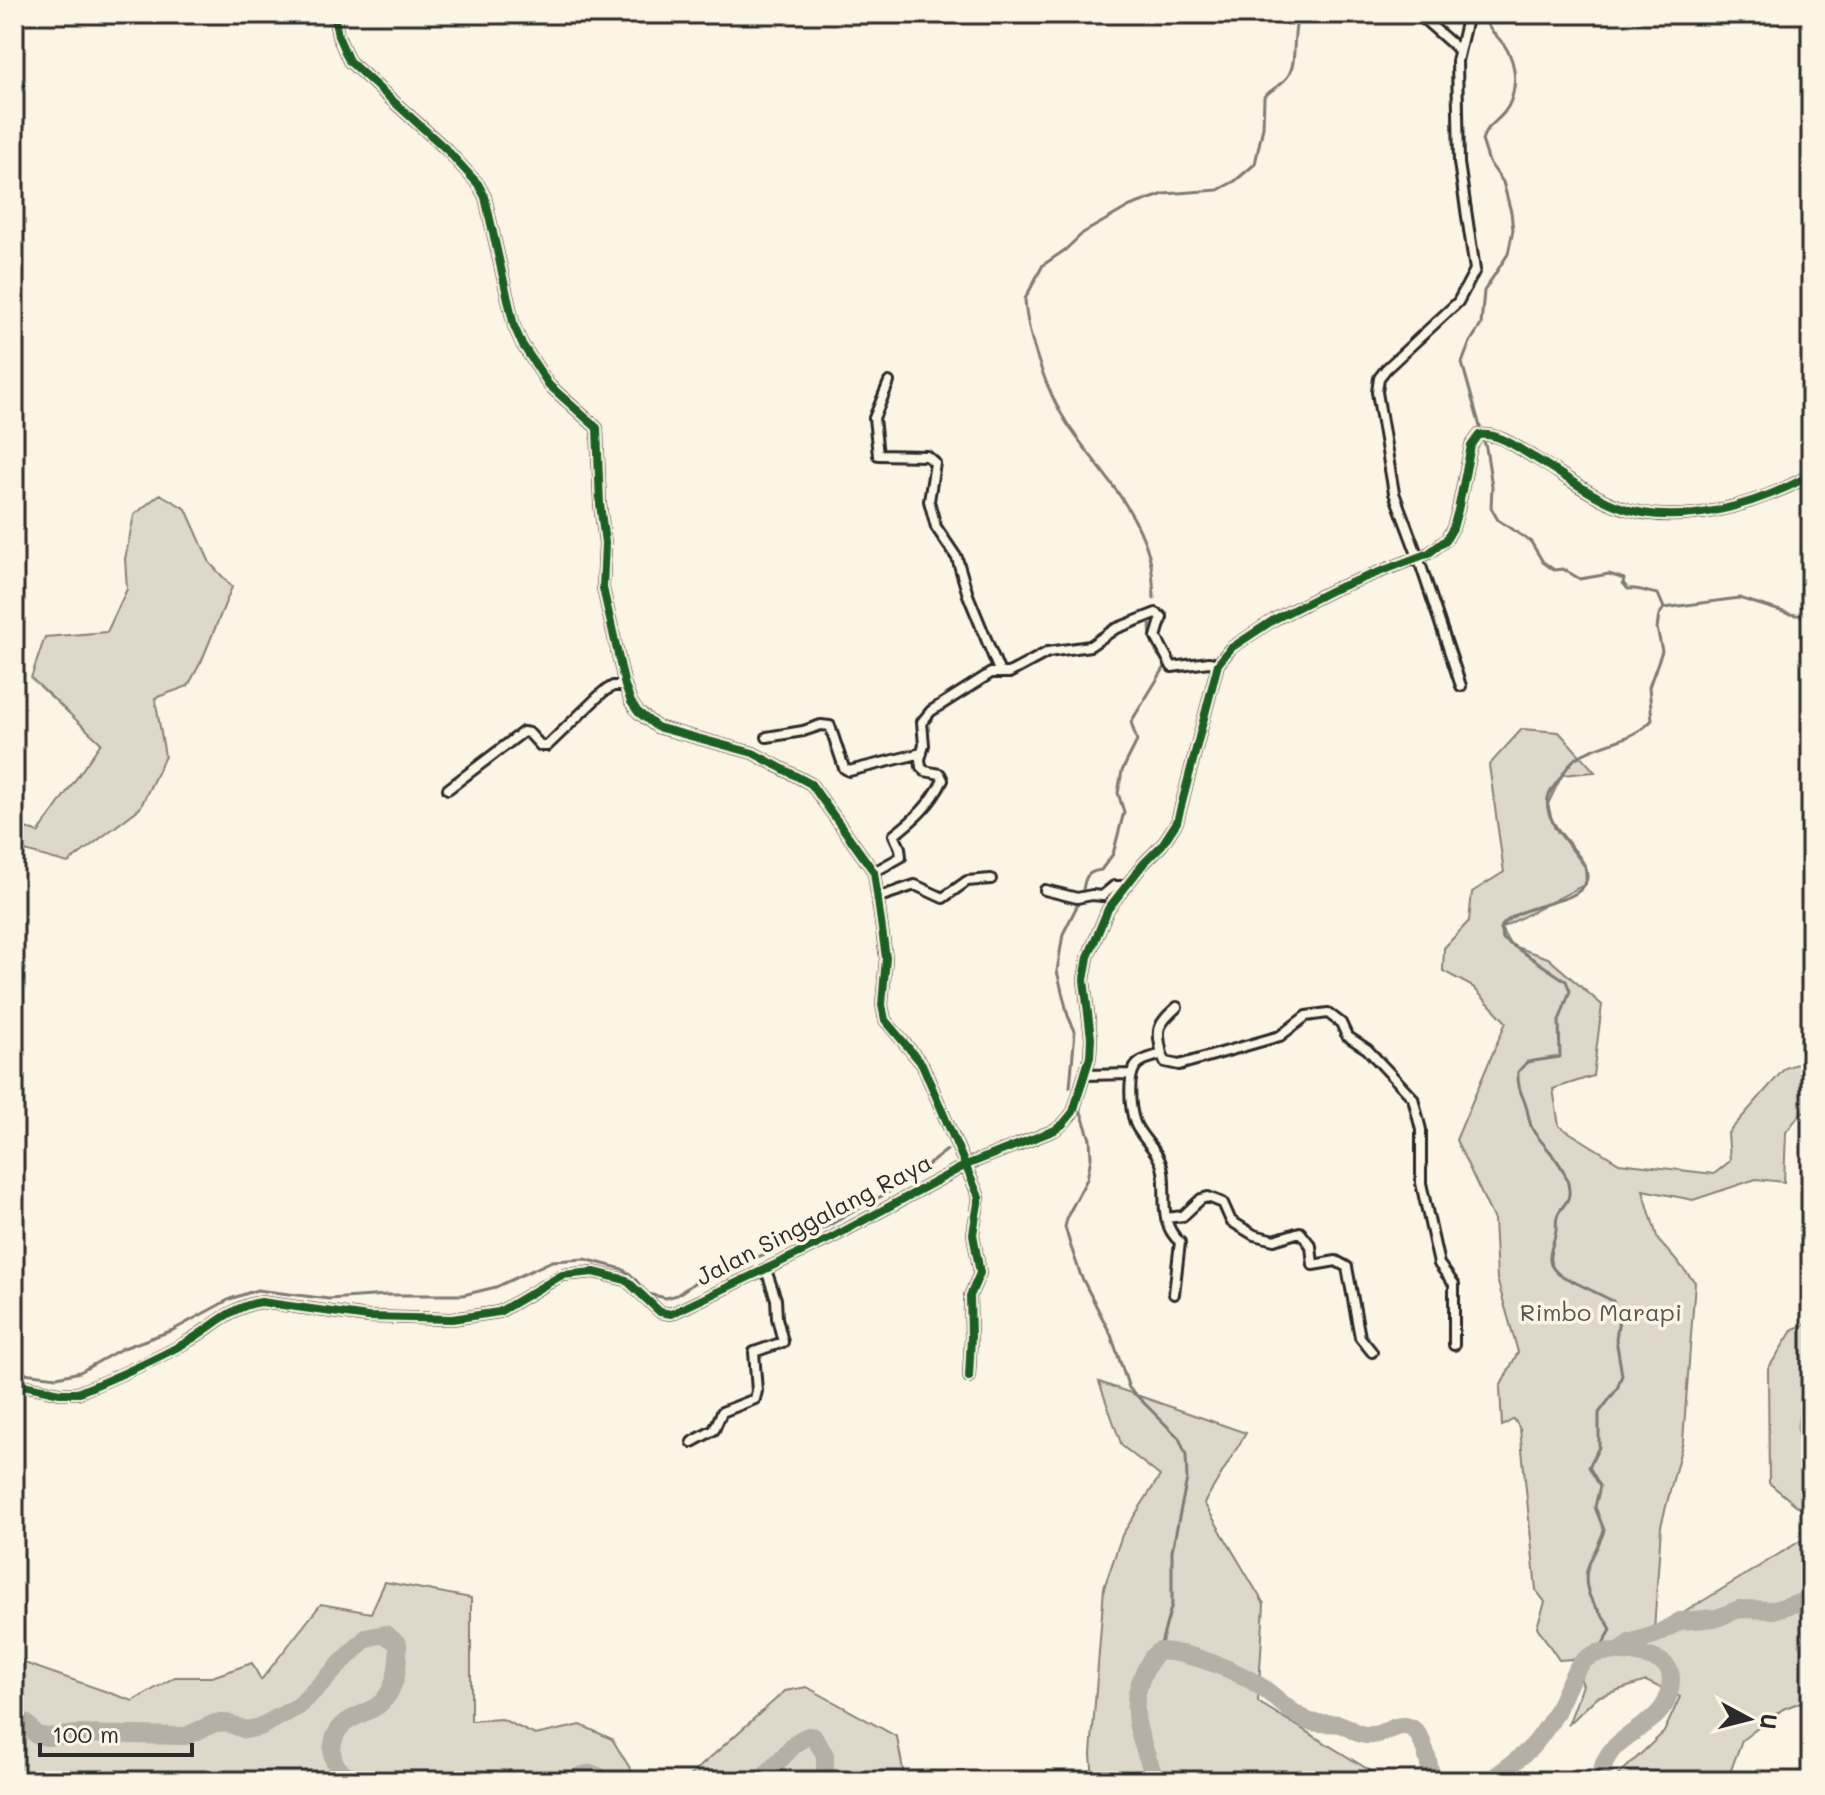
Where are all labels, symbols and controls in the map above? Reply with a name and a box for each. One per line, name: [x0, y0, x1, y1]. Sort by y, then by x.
street label: Jalan Singgalang Raya: [690, 1146, 937, 1292]
park label: Rimbo Marapi: [1520, 1296, 1682, 1327]
north arrow: [1709, 1679, 1789, 1759]
scale bar: [40, 1707, 192, 1757]
text: U: [1754, 1712, 1785, 1731]
text: 100 m: [52, 1718, 119, 1749]

